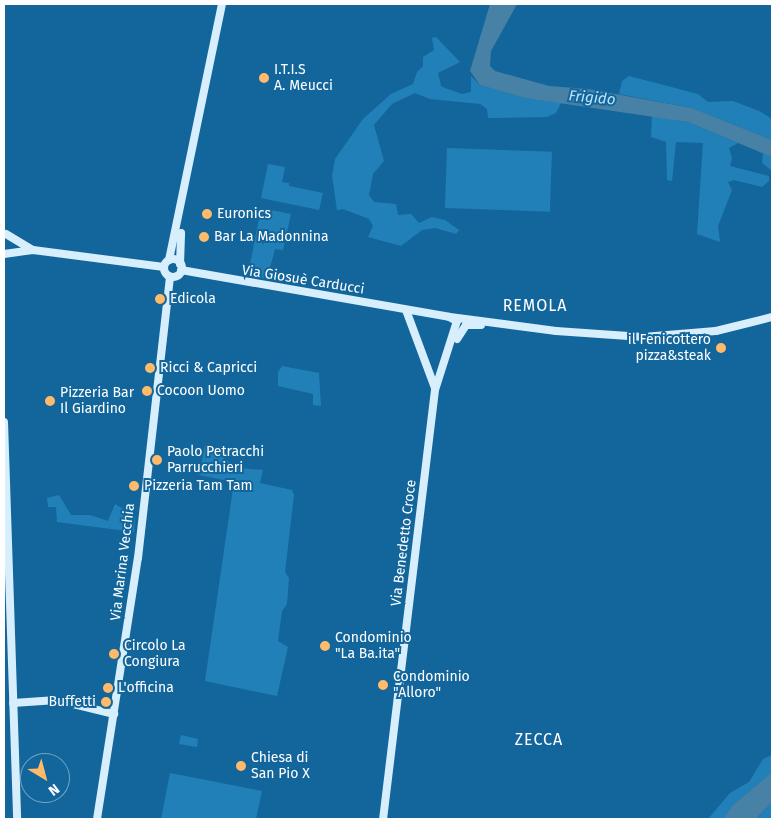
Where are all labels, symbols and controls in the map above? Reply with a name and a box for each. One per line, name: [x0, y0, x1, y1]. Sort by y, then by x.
place label: I.T.I.S A. Meucci: [274, 62, 333, 94]
marker: I.T.I.S A. Meucci: [258, 72, 270, 84]
water label: Frigido: [568, 87, 616, 109]
place label: Euronics: [217, 206, 271, 222]
marker: Euronics: [201, 208, 213, 220]
place label: Bar La Madonnina: [214, 229, 329, 245]
marker: Bar La Madonnina: [198, 231, 210, 243]
street label: Via Giosuè Carducci: [240, 262, 366, 298]
place label: Edicola: [170, 291, 216, 307]
marker: Edicola: [154, 293, 166, 305]
district label: REMOLA: [502, 296, 568, 316]
place label: il Fenicottero pizza&steak: [628, 332, 711, 364]
marker: il Fenicottero pizza&steak: [715, 342, 727, 354]
place label: Ricci & Capricci: [160, 360, 257, 376]
marker: Ricci & Capricci: [144, 362, 156, 374]
place label: Cocoon Uomo: [157, 383, 245, 399]
place label: Pizzeria Bar Il Giardino: [60, 385, 134, 418]
marker: Cocoon Uomo: [141, 385, 153, 397]
marker: Pizzeria Bar Il Giardino: [44, 395, 56, 407]
place label: Paolo Petracchi Parrucchieri: [167, 444, 264, 477]
marker: Paolo Petracchi Parrucchieri: [151, 454, 163, 466]
place label: Pizzeria Tam Tam: [144, 478, 253, 494]
street label: Via Benedetto Croce: [388, 479, 420, 607]
marker: Pizzeria Tam Tam: [128, 480, 140, 492]
street label: Via Marina Vecchia: [107, 502, 139, 622]
place label: Condominio "La Ba.ita": [335, 630, 412, 662]
place label: Circolo La Congiura: [124, 638, 186, 670]
marker: Condominio "La Ba.ita": [319, 640, 331, 652]
marker: Circolo La Congiura: [108, 648, 120, 660]
place label: Condominio "Alloro": [393, 669, 470, 702]
marker: Condominio "Alloro": [377, 679, 389, 691]
place label: L'officina: [118, 680, 174, 696]
marker: L'officina: [102, 682, 114, 694]
place label: Buffetti: [48, 694, 96, 710]
marker: Buffetti: [100, 696, 112, 708]
district label: ZECCA: [514, 730, 564, 750]
place label: Chiesa di San Pio X: [251, 750, 310, 782]
north arrow: [20, 753, 70, 803]
marker: Chiesa di San Pio X: [235, 760, 247, 772]
text: N: [45, 780, 63, 799]

